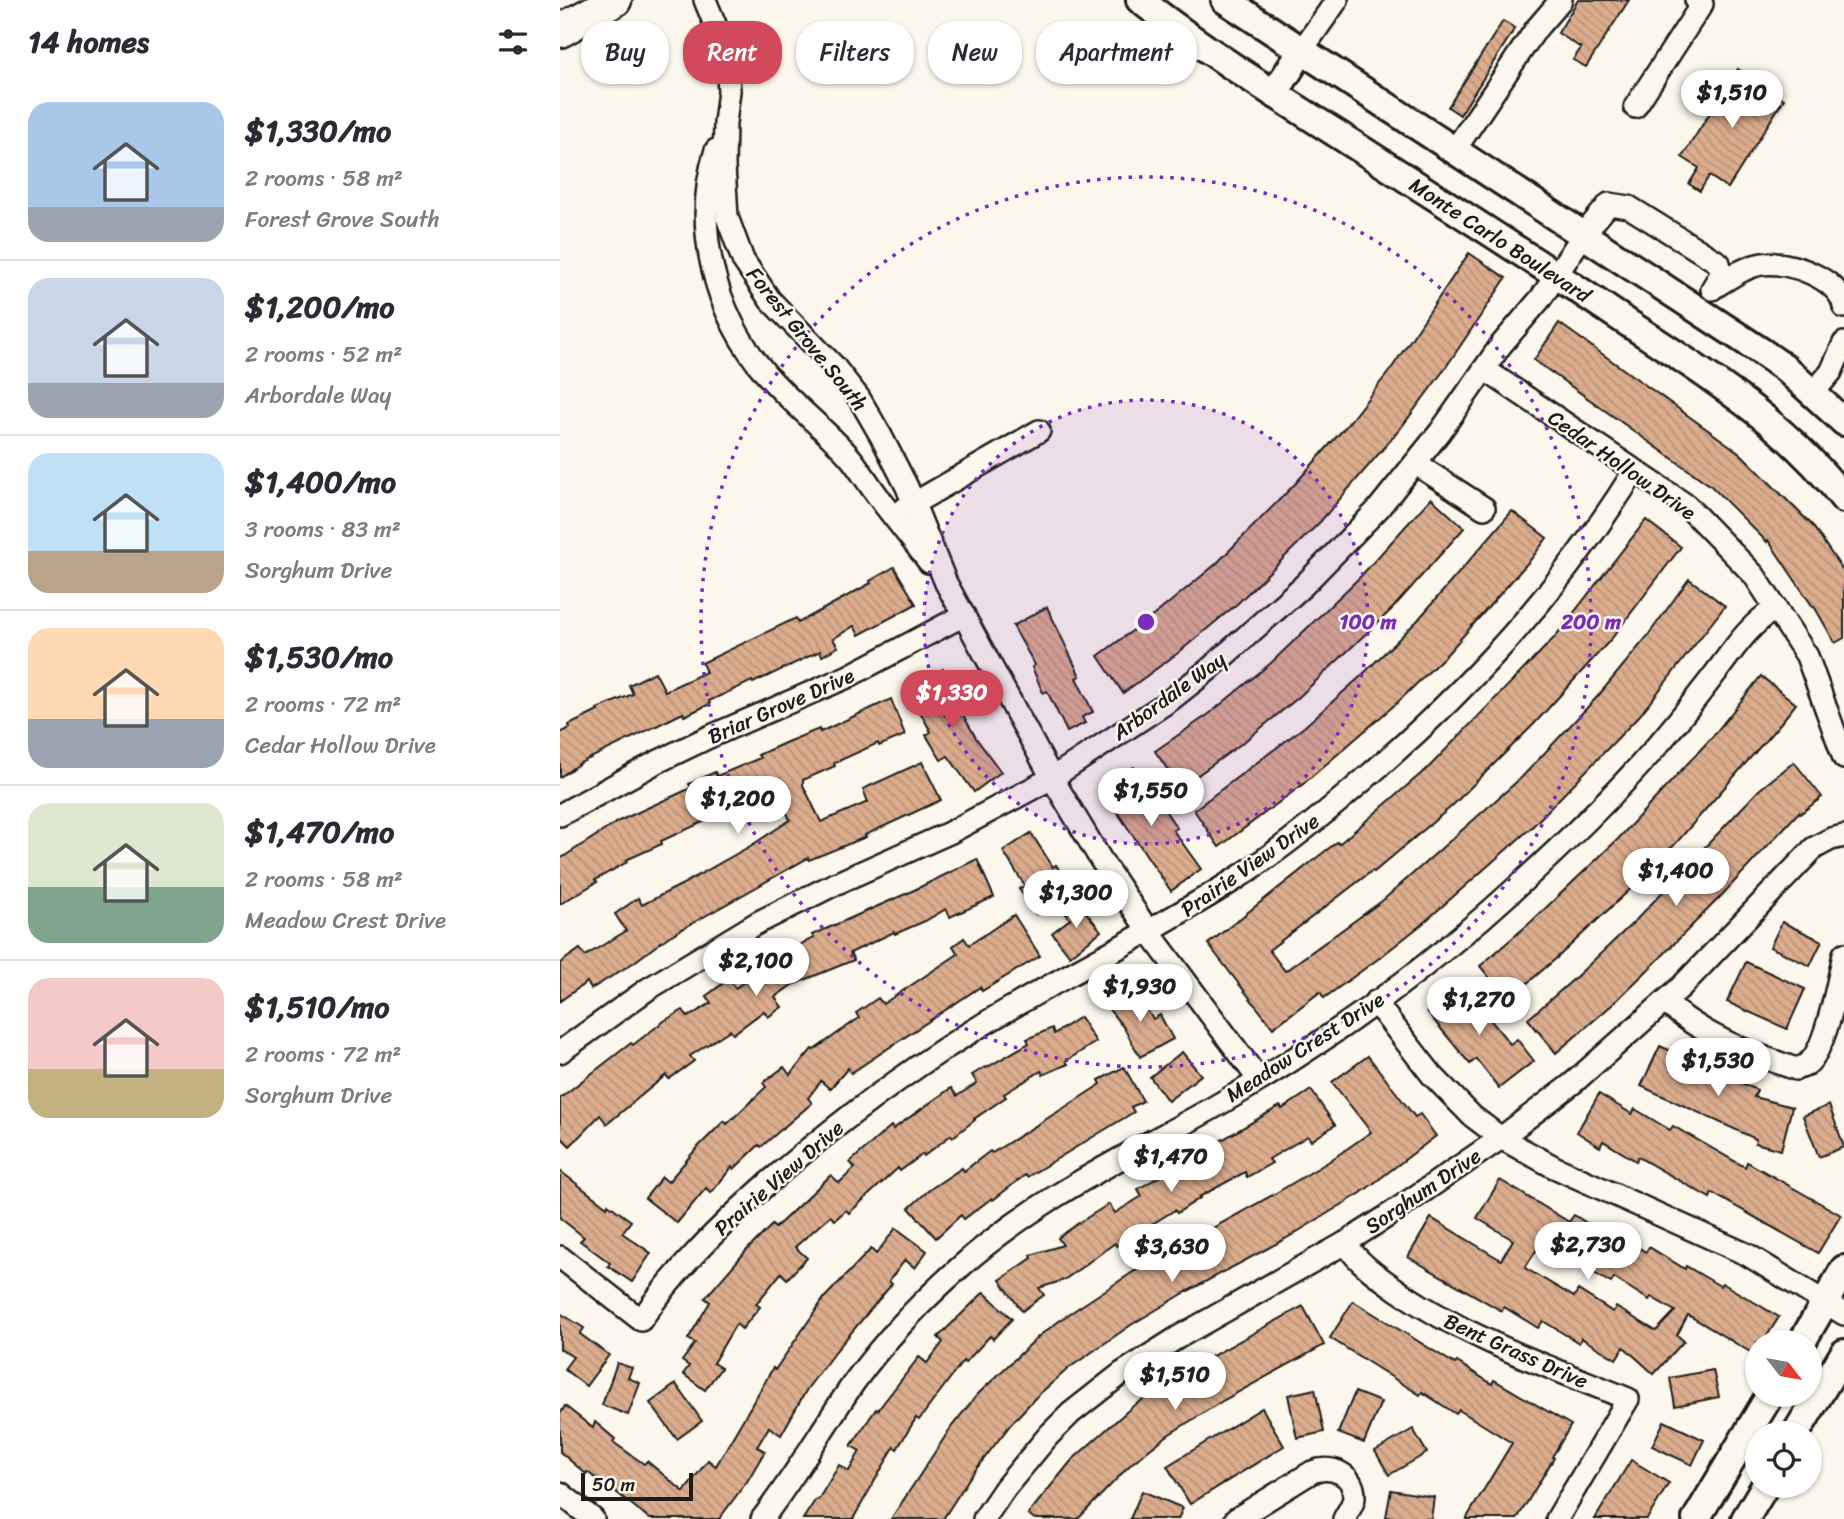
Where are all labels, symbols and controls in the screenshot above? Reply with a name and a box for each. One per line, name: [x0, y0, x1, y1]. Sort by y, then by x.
text: 14 homes: [28, 15, 149, 69]
chip: Buy: [581, 21, 669, 84]
chip: Rent: [683, 21, 782, 84]
chip: Filters: [796, 21, 914, 84]
chip: New: [928, 21, 1022, 84]
chip: Apartment: [1036, 21, 1197, 84]
icon: filters: [494, 23, 532, 61]
pin: $1,510: [1675, 71, 1789, 130]
text: $1,510: [1697, 72, 1767, 113]
text: $1,330/mo: [245, 104, 391, 158]
icon: home: [84, 130, 168, 214]
text: 2 rooms · 58 m²: [245, 158, 403, 199]
street label: Monte Carlo Boulevard: [1401, 167, 1600, 314]
text: Forest Grove South: [245, 199, 440, 240]
street label: Forest Grove South: [736, 258, 878, 420]
text: $1,200/mo: [245, 280, 395, 334]
icon: home: [84, 306, 168, 390]
text: 2 rooms · 52 m²: [245, 334, 402, 375]
text: Arbordale Way: [245, 375, 391, 416]
street label: Cedar Hollow Drive: [1540, 399, 1704, 531]
text: $1,400/mo: [245, 455, 396, 509]
icon: home: [84, 481, 168, 565]
text: 3 rooms · 83 m²: [245, 509, 401, 550]
text: Sorghum Drive: [245, 550, 392, 591]
text: 100 m: [1339, 603, 1397, 641]
text: 200 m: [1560, 603, 1622, 641]
centre of rings: [1134, 610, 1158, 634]
text: $1,530/mo: [245, 630, 393, 684]
street label: Arbordale Way: [1103, 641, 1234, 751]
icon: home: [84, 656, 168, 740]
street label: Briar Grove Drive: [701, 657, 861, 755]
pin: $1,330: [895, 670, 1009, 730]
text: $1,330: [916, 672, 988, 713]
text: 2 rooms · 72 m²: [245, 684, 401, 725]
text: Cedar Hollow Drive: [245, 725, 436, 766]
pin: $1,550: [1094, 768, 1208, 828]
text: $1,550: [1114, 770, 1188, 811]
pin: $1,200: [681, 776, 795, 836]
text: $1,200: [701, 778, 775, 819]
street label: Prairie View Drive: [1172, 803, 1328, 927]
text: $1,470/mo: [245, 805, 394, 859]
icon: home: [84, 831, 168, 915]
pin: $1,400: [1619, 848, 1733, 908]
text: $1,400: [1639, 850, 1713, 891]
text: 2 rooms · 58 m²: [245, 859, 403, 900]
pin: $1,300: [1019, 870, 1133, 930]
text: $1,300: [1039, 872, 1113, 913]
text: Meadow Crest Drive: [245, 900, 446, 941]
pin: $2,100: [699, 939, 813, 998]
text: $2,100: [719, 940, 793, 981]
pin: $1,930: [1083, 964, 1197, 1024]
text: $1,930: [1104, 966, 1176, 1007]
pin: $1,270: [1422, 978, 1536, 1037]
text: $1,270: [1443, 979, 1515, 1020]
text: $1,510/mo: [245, 980, 389, 1034]
street label: Meadow Crest Drive: [1218, 981, 1392, 1113]
icon: home: [84, 1006, 168, 1090]
text: 2 rooms · 72 m²: [245, 1034, 401, 1075]
pin: $1,530: [1661, 1038, 1775, 1098]
text: $1,530: [1682, 1040, 1754, 1081]
text: Sorghum Drive: [245, 1075, 392, 1116]
street label: Prairie View Drive: [705, 1110, 853, 1246]
pin: $1,470: [1114, 1134, 1228, 1194]
text: $1,470: [1134, 1136, 1208, 1177]
street label: Sorghum Drive: [1357, 1138, 1490, 1244]
pin: $2,730: [1531, 1222, 1645, 1282]
pin: $3,630: [1115, 1224, 1229, 1284]
text: $2,730: [1550, 1224, 1626, 1265]
text: $3,630: [1135, 1226, 1209, 1267]
street label: Bent Grass Drive: [1438, 1302, 1595, 1400]
north arrow: [1745, 1330, 1822, 1407]
map controls: [1745, 1330, 1822, 1498]
pin: $1,510: [1118, 1352, 1232, 1412]
text: $1,510: [1140, 1354, 1210, 1395]
button: locate: [1745, 1421, 1822, 1498]
text: 50 m: [592, 1468, 635, 1501]
scale bar: [581, 1470, 693, 1502]

